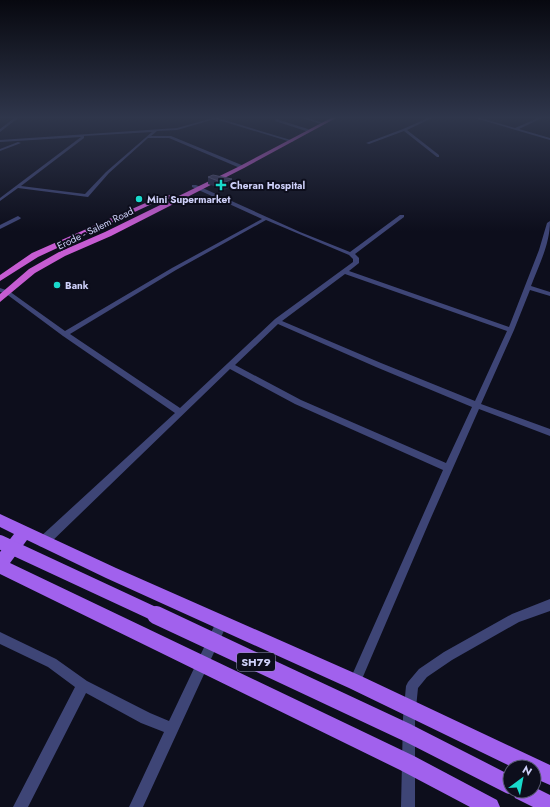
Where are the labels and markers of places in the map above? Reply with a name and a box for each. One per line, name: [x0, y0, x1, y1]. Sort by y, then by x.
place label: Cheran Hospital: [230, 178, 305, 193]
marker: Cheran Hospital: [215, 179, 227, 191]
place label: Mini Supermarket: [147, 192, 231, 207]
marker: Mini Supermarket: [134, 194, 144, 204]
place label: Bank: [65, 278, 89, 293]
marker: Bank: [52, 280, 62, 290]

